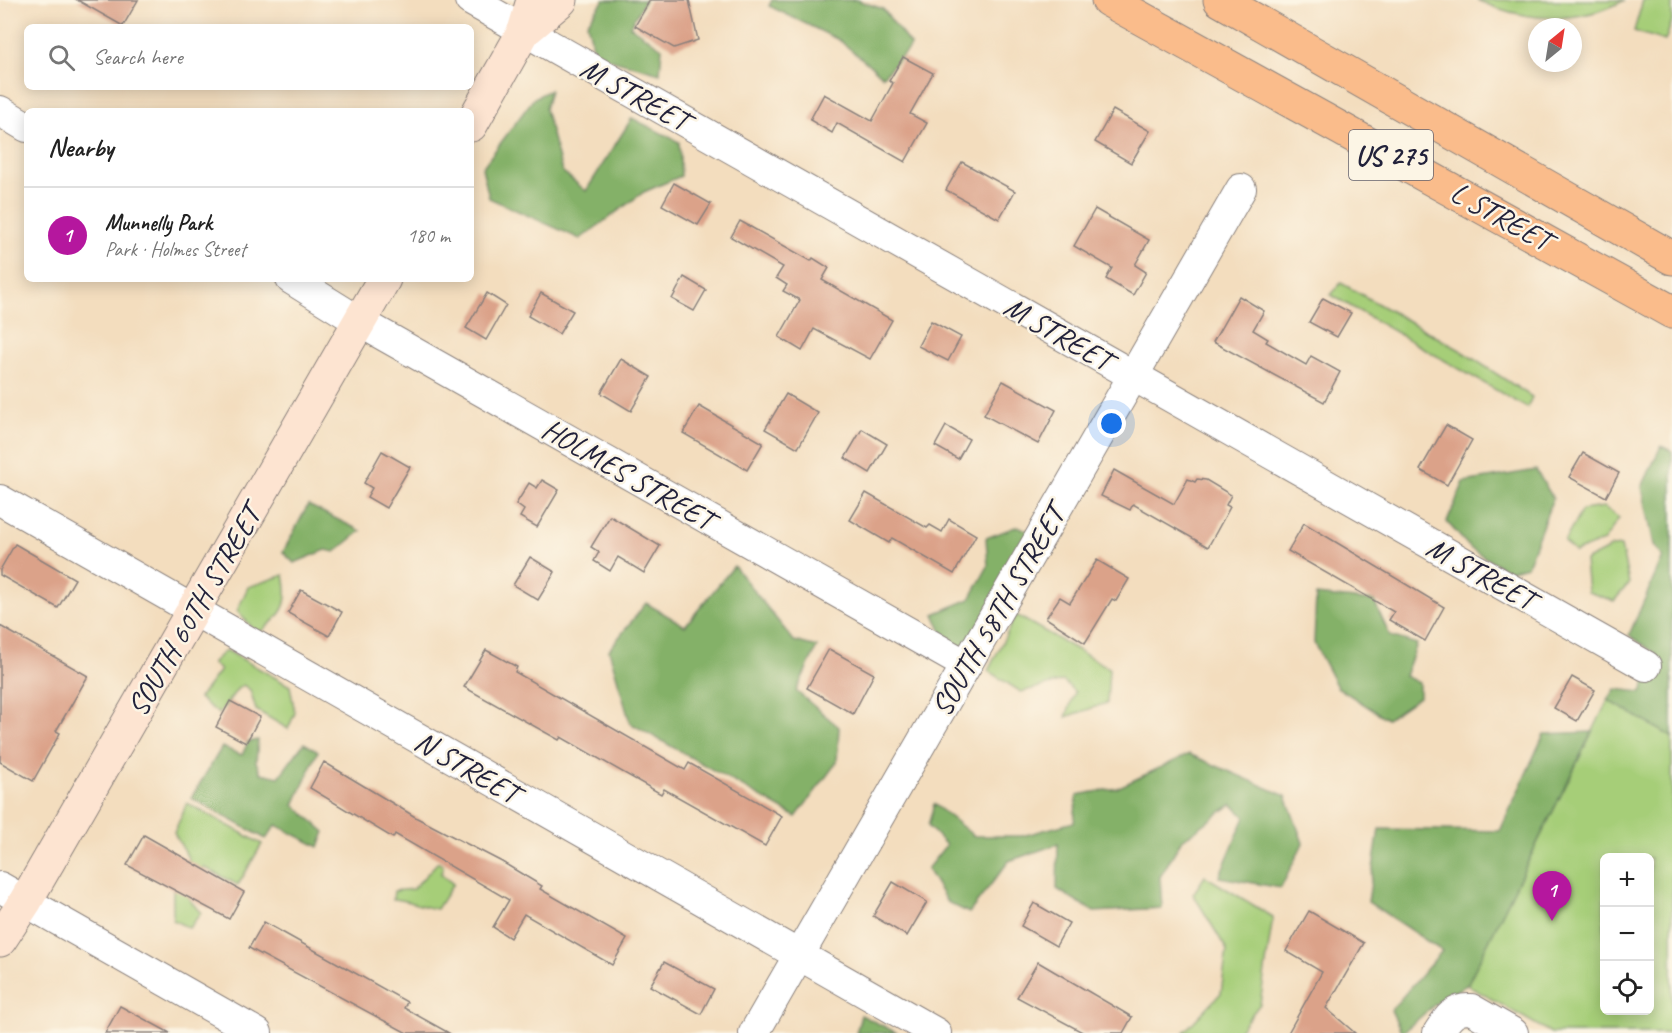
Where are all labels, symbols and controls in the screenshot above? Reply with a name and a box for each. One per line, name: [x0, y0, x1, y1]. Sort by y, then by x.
north arrow: [1528, 18, 1582, 72]
search box: [24, 24, 474, 90]
icon: search: [45, 41, 78, 74]
text: Search here: [93, 43, 183, 71]
street label: M STREET: [574, 49, 702, 143]
road number: US 275: [1349, 130, 1433, 180]
text: Nearby: [48, 131, 113, 164]
street label: L STREET: [1444, 173, 1564, 263]
text: Munnelly Park: [105, 209, 212, 237]
text: 1: [63, 223, 72, 248]
text: 180 m: [407, 223, 450, 248]
text: Park · Holmes Street: [105, 237, 246, 262]
street label: M STREET: [997, 287, 1125, 383]
your location: [1097, 409, 1126, 438]
street label: HOLMES STREET: [535, 410, 727, 542]
street label: SOUTH 60TH STREET: [118, 493, 273, 723]
street label: SOUTH 58TH STREET: [922, 493, 1077, 723]
street label: M STREET: [1420, 528, 1548, 622]
street label: N STREET: [408, 722, 532, 816]
map controls: [1600, 853, 1654, 1015]
button: +: [1600, 853, 1654, 907]
pin: 1: [1532, 872, 1572, 921]
button: −: [1600, 907, 1654, 961]
button: locate: [1600, 961, 1654, 1015]

